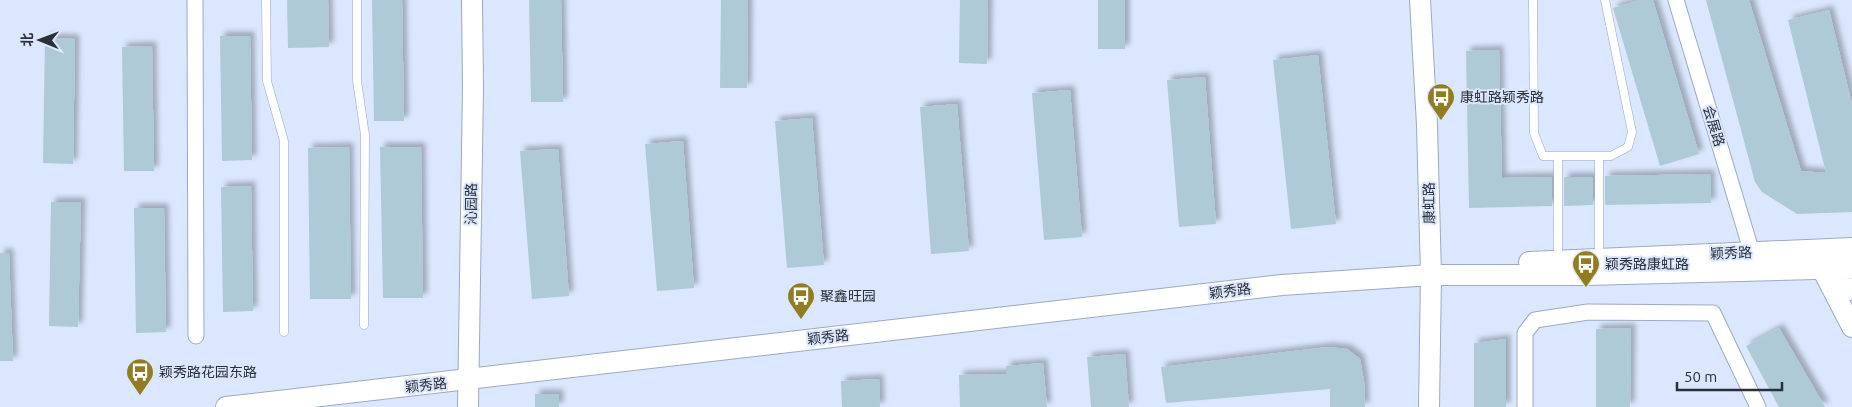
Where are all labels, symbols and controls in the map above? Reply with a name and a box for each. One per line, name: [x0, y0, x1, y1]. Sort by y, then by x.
north arrow: [15, 15, 65, 65]
text: 北: [19, 33, 35, 47]
bus stop icon: 康虹路颖秀路: [1426, 82, 1456, 121]
place label: 康虹路颖秀路: [1460, 89, 1544, 105]
street label: 会展路: [1700, 104, 1728, 148]
street label: 康虹路: [1421, 182, 1437, 224]
street label: 沁园路: [463, 183, 479, 225]
street label: 颖秀路: [1710, 244, 1752, 262]
bus stop icon: 颖秀路康虹路: [1571, 249, 1601, 288]
place label: 颖秀路康虹路: [1605, 256, 1689, 272]
bus stop icon: 聚鑫旺园: [786, 281, 816, 320]
street label: 颖秀路: [1208, 281, 1252, 301]
place label: 聚鑫旺园: [820, 288, 876, 304]
street label: 颖秀路: [806, 327, 850, 347]
bus stop icon: 颖秀路花园东路: [125, 357, 155, 396]
scale bar: [1677, 360, 1782, 392]
place label: 颖秀路花园东路: [159, 364, 257, 380]
text: 50 m: [1684, 368, 1717, 385]
street label: 颖秀路: [404, 375, 448, 395]

